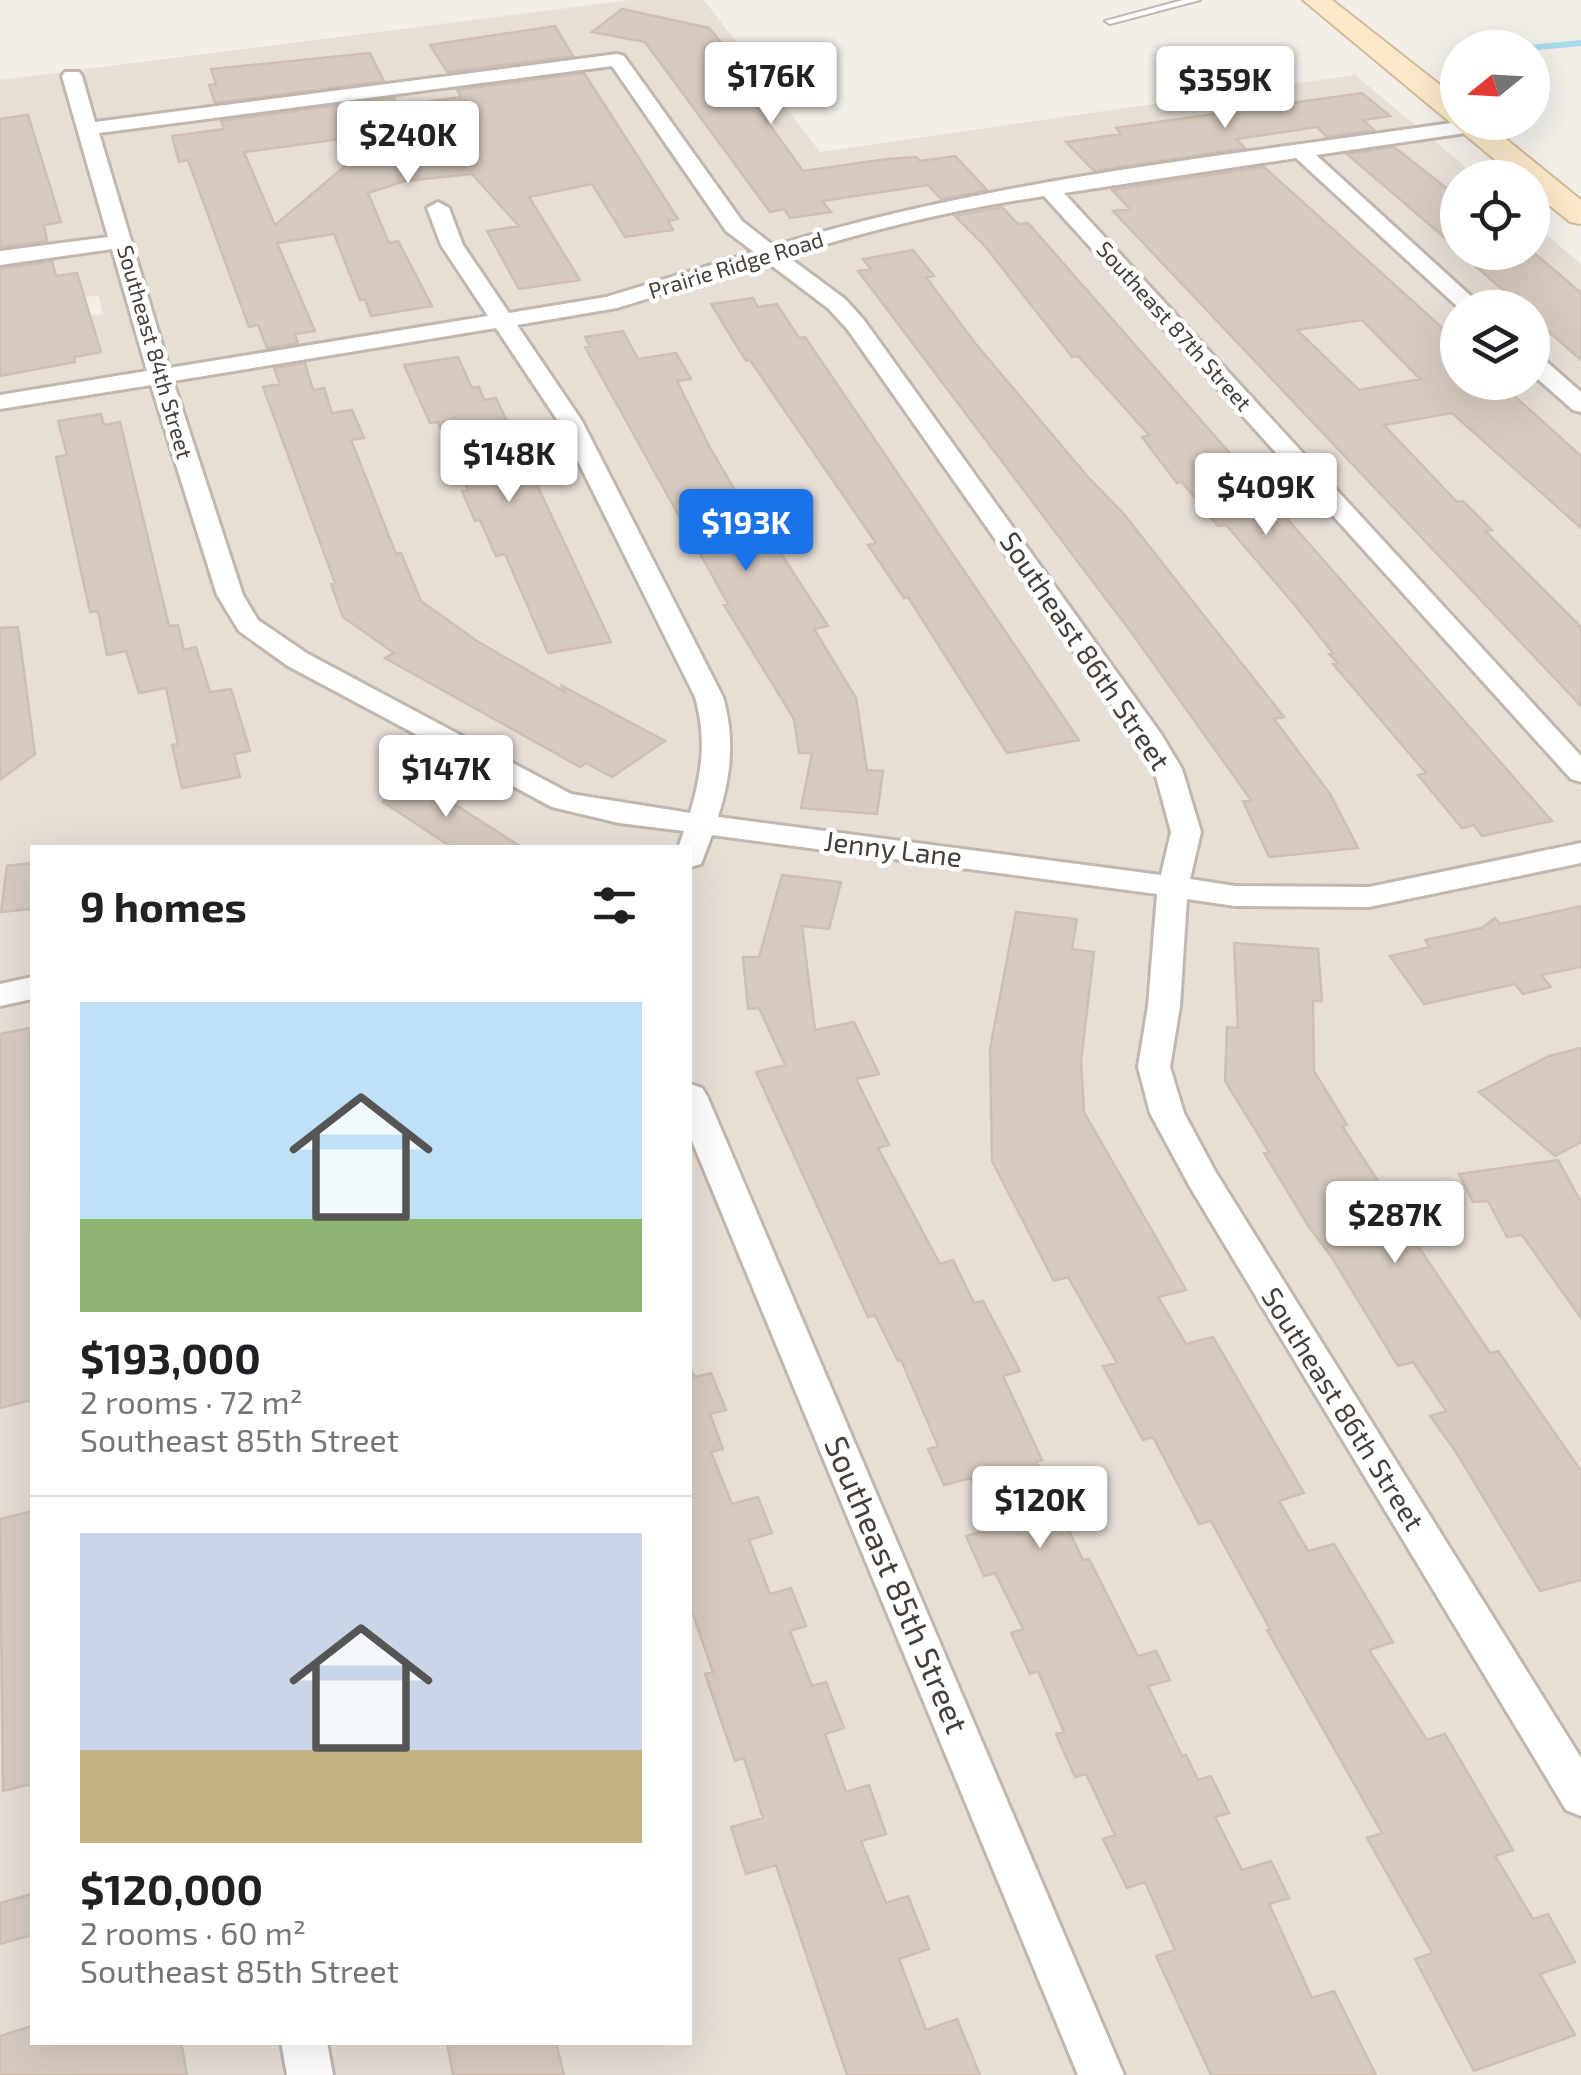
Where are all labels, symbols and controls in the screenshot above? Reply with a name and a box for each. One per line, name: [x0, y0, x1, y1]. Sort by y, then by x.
north arrow: [1440, 30, 1550, 140]
map controls: [1440, 30, 1550, 400]
pin: $176K: [701, 42, 841, 127]
pin: $359K: [1155, 46, 1295, 131]
text: $176K: [727, 55, 815, 93]
text: $359K: [1178, 59, 1272, 97]
pin: $240K: [338, 101, 478, 186]
text: $240K: [359, 114, 457, 152]
button: locate: [1440, 160, 1550, 270]
street label: Prairie Ridge Road: [645, 225, 826, 303]
street label: Southeast 87th Street: [1092, 235, 1258, 415]
street label: Southeast 84th Street: [113, 242, 199, 462]
button: layers: [1440, 290, 1550, 400]
pin: $148K: [439, 420, 579, 505]
text: $148K: [463, 433, 556, 471]
pin: $409K: [1196, 453, 1336, 538]
text: $409K: [1217, 466, 1315, 504]
pin: $193K: [676, 489, 816, 574]
text: $193K: [701, 502, 791, 540]
street label: Southeast 86th Street: [993, 525, 1178, 776]
pin: $147K: [376, 735, 516, 820]
text: $147K: [401, 748, 491, 786]
street label: Jenny Lane: [822, 823, 964, 873]
icon: filters: [587, 878, 642, 933]
text: 9 homes: [80, 880, 247, 930]
icon: home: [271, 1067, 451, 1247]
pin: $287K: [1325, 1181, 1465, 1266]
text: $287K: [1348, 1194, 1442, 1232]
street label: Southeast 86th Street: [1255, 1281, 1432, 1536]
text: $193,000: [80, 1332, 261, 1382]
text: 2 rooms · 72 m²: [80, 1382, 303, 1420]
text: Southeast 85th Street: [80, 1420, 399, 1458]
street label: Southeast 85th Street: [818, 1430, 978, 1738]
pin: $120K: [970, 1466, 1110, 1551]
text: $120K: [994, 1479, 1086, 1517]
icon: home: [271, 1598, 451, 1778]
text: $120,000: [80, 1863, 263, 1913]
text: 2 rooms · 60 m²: [80, 1913, 306, 1951]
text: Southeast 85th Street: [80, 1951, 399, 1989]

